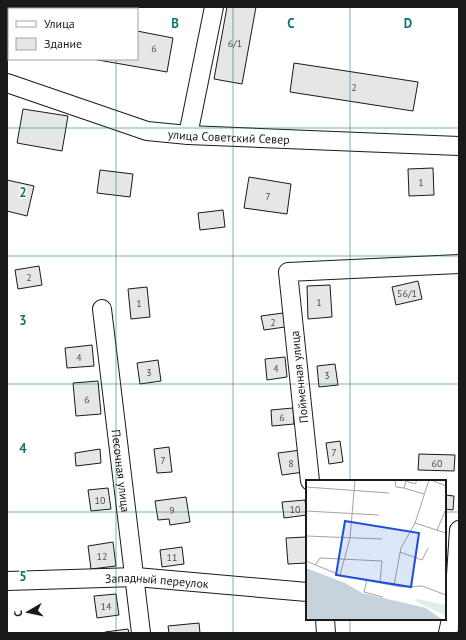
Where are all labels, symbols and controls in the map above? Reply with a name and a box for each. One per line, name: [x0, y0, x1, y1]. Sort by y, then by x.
legend: [8, 8, 138, 60]
text: B: [171, 15, 179, 32]
text: C: [287, 15, 295, 32]
text: D: [404, 15, 412, 32]
text: Улица: [44, 16, 75, 31]
text: Здание: [44, 36, 82, 51]
house number: 6/1: [228, 37, 242, 50]
house number: 6: [151, 42, 157, 55]
house number: 2: [351, 81, 357, 94]
street label: улица Советский Север: [167, 126, 290, 147]
house number: 1: [418, 176, 424, 189]
text: 2: [19, 184, 27, 201]
house number: 7: [265, 190, 271, 203]
house number: 2: [26, 271, 32, 284]
house number: 56/1: [397, 287, 417, 300]
house number: 1: [316, 296, 322, 309]
house number: 1: [136, 297, 142, 310]
text: 3: [19, 312, 27, 329]
house number: 2: [270, 316, 276, 329]
street label: Пойменная улица: [287, 330, 311, 424]
house number: 4: [76, 351, 82, 364]
house number: 4: [273, 362, 279, 375]
house number: 3: [146, 366, 152, 379]
house number: 3: [324, 369, 330, 382]
house number: 6: [84, 393, 90, 406]
house number: 6: [279, 411, 285, 424]
street label: Песочная улица: [109, 429, 134, 513]
text: 4: [19, 440, 27, 457]
house number: 7: [331, 446, 337, 459]
house number: 7: [160, 454, 166, 467]
house number: 8: [288, 457, 294, 470]
house number: 60: [432, 457, 443, 470]
inset map: [306, 480, 446, 620]
house number: 10: [95, 494, 106, 507]
house number: 10: [290, 503, 301, 516]
house number: 9: [169, 504, 175, 517]
house number: 12: [97, 550, 107, 563]
house number: 11: [167, 551, 177, 564]
text: 5: [19, 568, 27, 585]
street label: Западный переулок: [105, 569, 210, 591]
north arrow: [8, 592, 48, 632]
house number: 14: [101, 600, 112, 613]
text: С: [11, 609, 26, 618]

